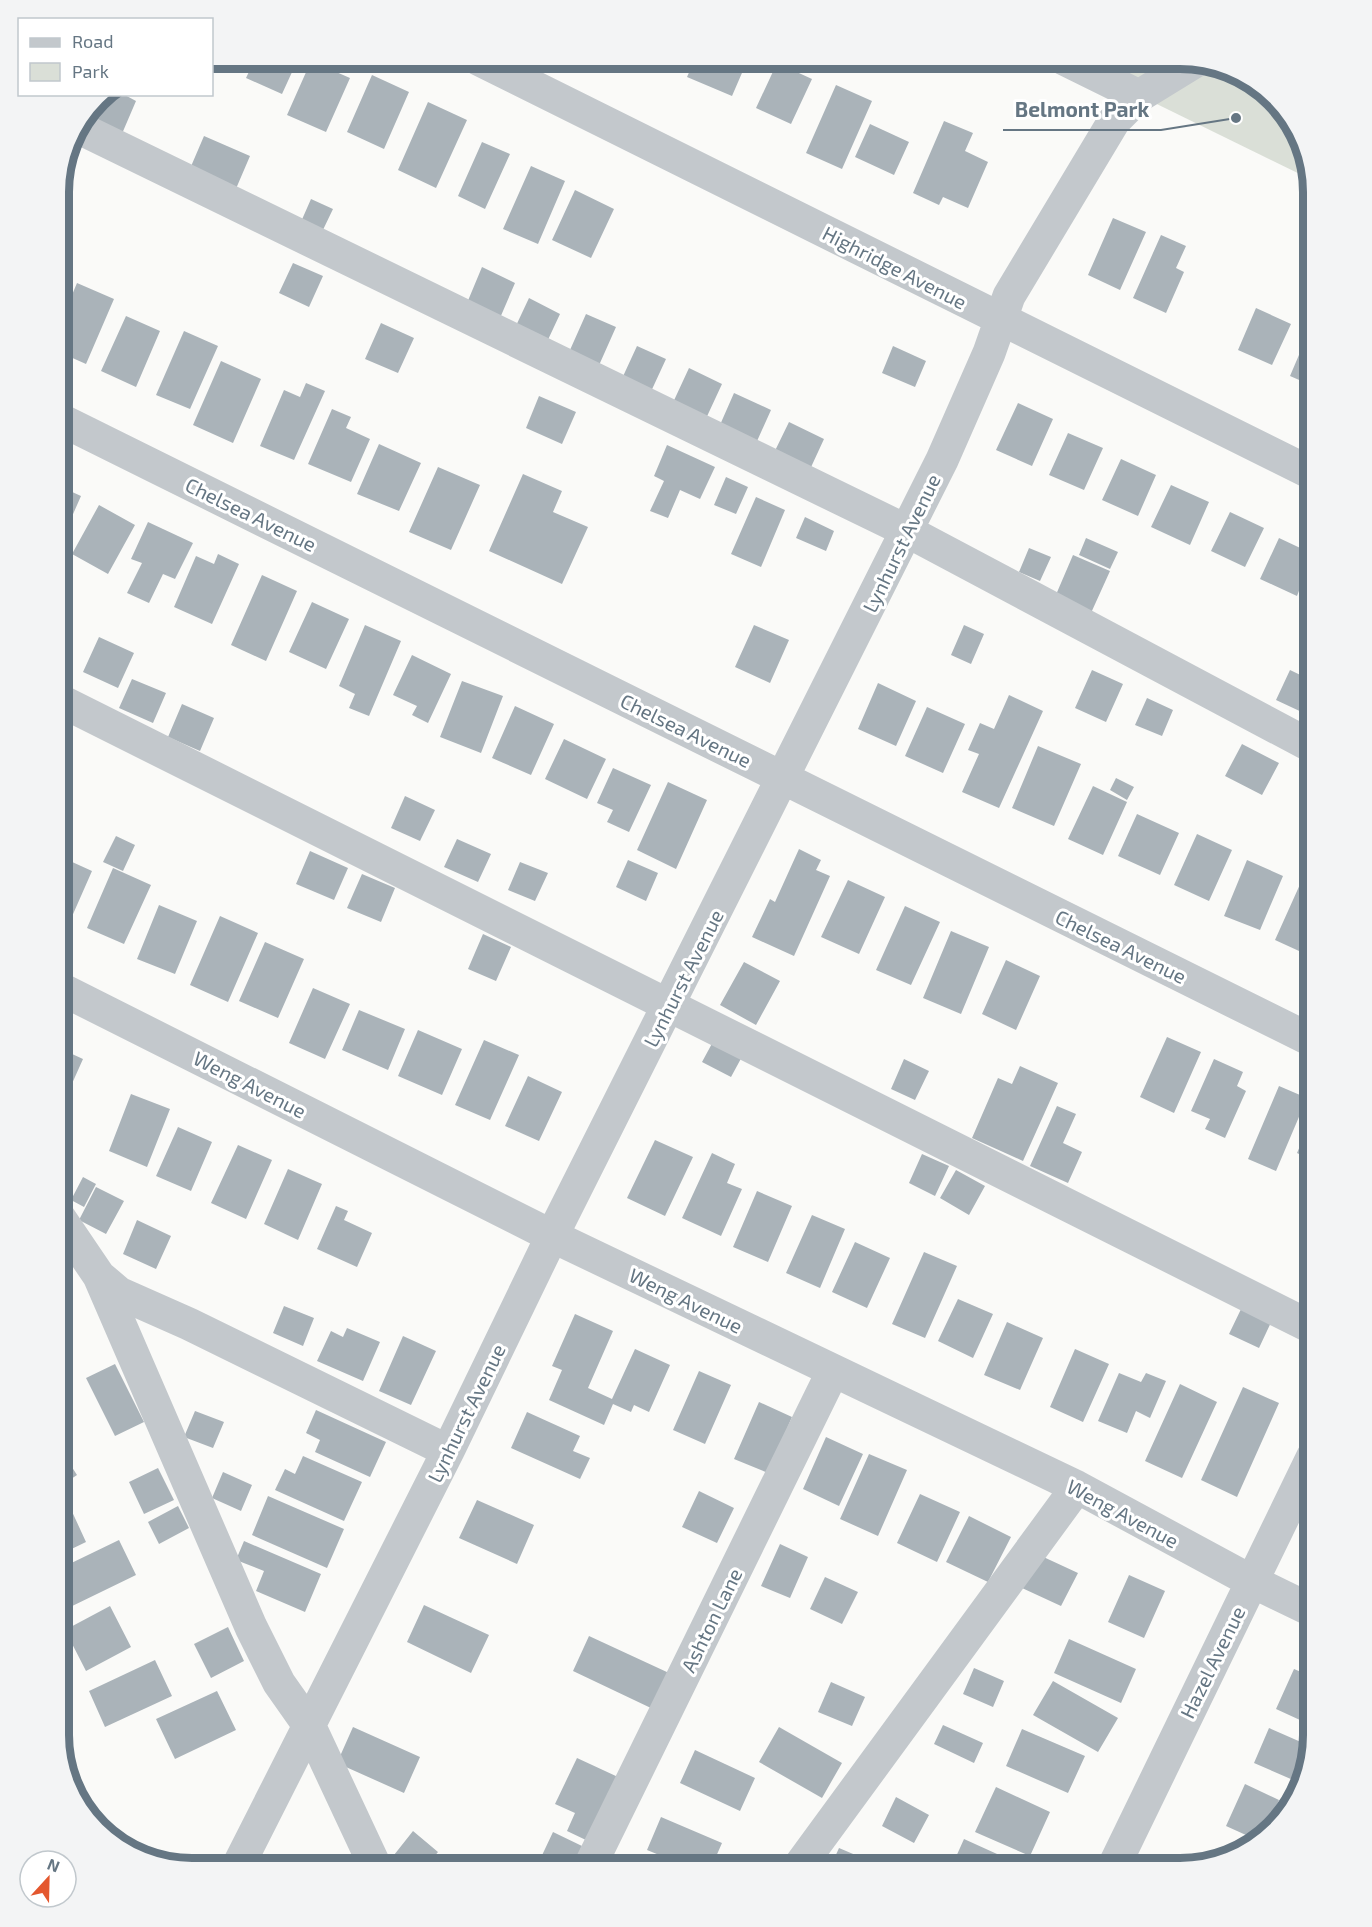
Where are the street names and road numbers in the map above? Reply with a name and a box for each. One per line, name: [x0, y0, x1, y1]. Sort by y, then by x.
street label: Highridge Avenue: [819, 220, 971, 314]
street label: Lynhurst Avenue: [857, 470, 945, 616]
street label: Chelsea Avenue: [182, 472, 320, 556]
street label: Chelsea Avenue: [617, 688, 755, 772]
street label: Chelsea Avenue: [1052, 904, 1190, 988]
street label: Lynhurst Avenue: [638, 905, 728, 1051]
street label: Weng Avenue: [190, 1045, 310, 1123]
street label: Weng Avenue: [625, 1262, 747, 1338]
street label: Lynhurst Avenue: [422, 1340, 510, 1486]
street label: Weng Avenue: [1063, 1474, 1183, 1552]
street label: Ashton Lane: [675, 1564, 747, 1676]
street label: Hazel Avenue: [1175, 1602, 1249, 1722]

